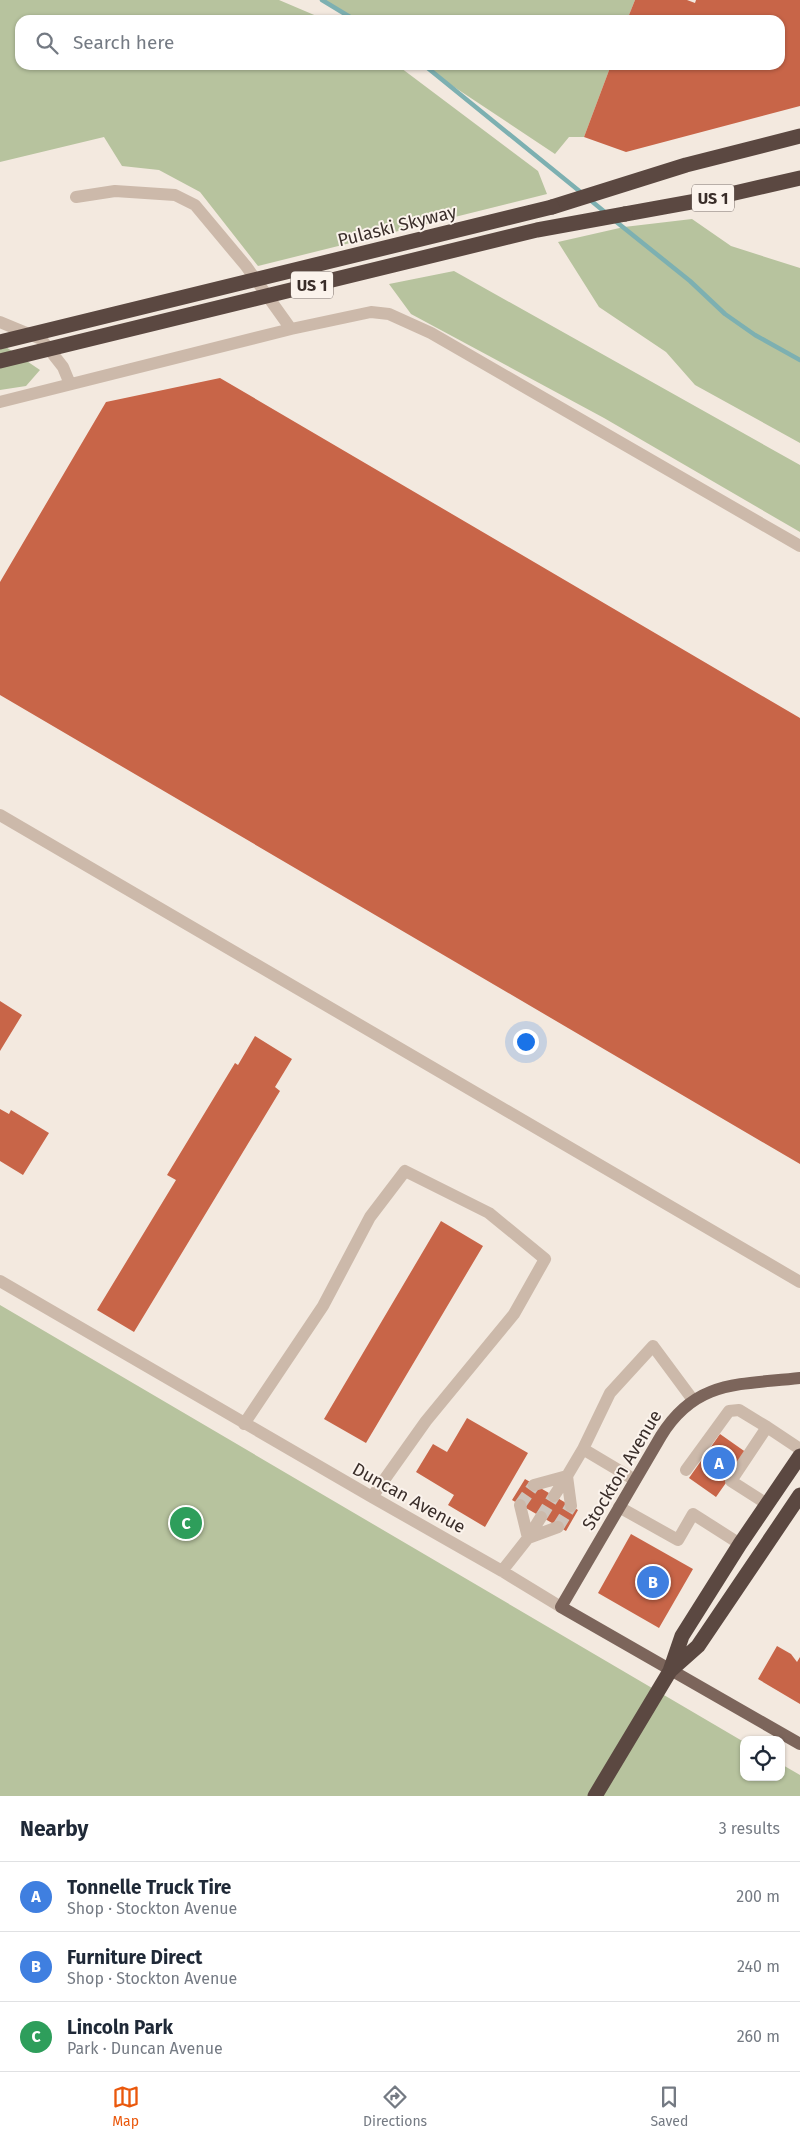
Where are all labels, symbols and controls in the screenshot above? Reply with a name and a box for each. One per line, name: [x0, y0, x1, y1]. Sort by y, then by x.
search box: [15, 15, 785, 70]
icon: search: [33, 29, 61, 57]
text: Search here: [73, 31, 174, 54]
road number: US 1: [692, 184, 734, 212]
street label: Pulaski Skyway: [335, 201, 459, 251]
road number: US 1: [291, 272, 333, 298]
your location: [513, 1029, 539, 1055]
street label: Stockton Avenue: [578, 1406, 666, 1534]
pin: A: [703, 1444, 735, 1482]
street label: Duncan Avenue: [349, 1458, 469, 1538]
pin: C: [170, 1504, 202, 1542]
pin: B: [637, 1563, 669, 1601]
map controls: [740, 1736, 785, 1781]
button: locate: [740, 1736, 785, 1781]
text: Nearby: [20, 1816, 88, 1842]
text: 3 results: [719, 1819, 780, 1838]
text: Tonnelle Truck Tire: [67, 1876, 231, 1899]
text: A: [31, 1887, 41, 1906]
text: 200 m: [736, 1887, 780, 1906]
text: Shop · Stockton Avenue: [67, 1899, 237, 1918]
text: Furniture Direct: [67, 1946, 202, 1969]
text: B: [31, 1957, 41, 1976]
text: 240 m: [737, 1957, 780, 1976]
text: Shop · Stockton Avenue: [67, 1969, 237, 1988]
text: Lincoln Park: [67, 2016, 173, 2039]
text: C: [31, 2027, 41, 2046]
text: 260 m: [737, 2027, 780, 2046]
text: Park · Duncan Avenue: [67, 2039, 223, 2058]
tab: Map: [112, 2083, 140, 2130]
tab: Directions: [363, 2083, 427, 2130]
tab: Saved: [650, 2083, 688, 2130]

